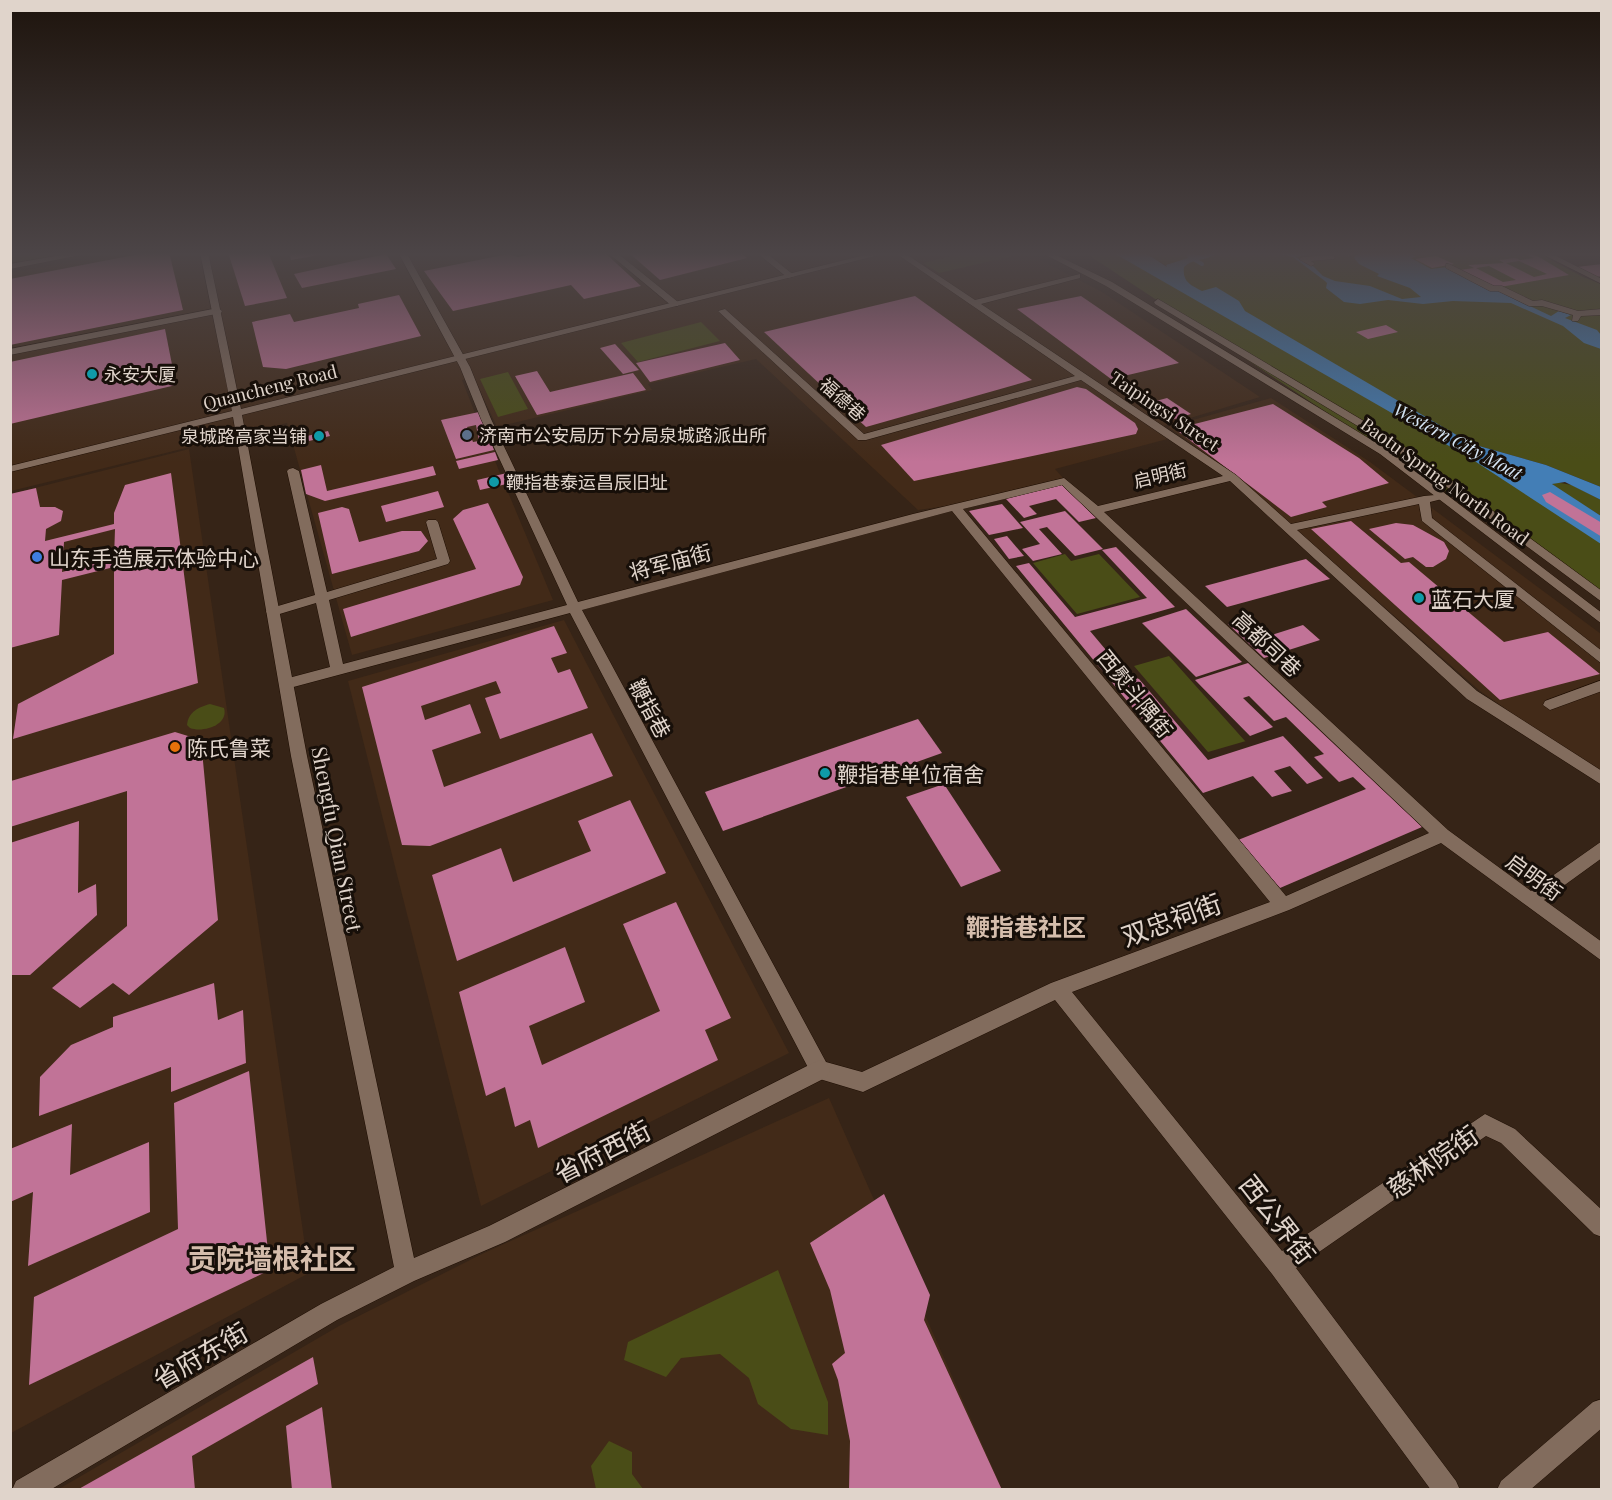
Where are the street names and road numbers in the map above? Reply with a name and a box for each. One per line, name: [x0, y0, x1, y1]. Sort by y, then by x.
street label: Quancheng Road: [200, 359, 340, 415]
street label: Taipingsi Street: [1106, 366, 1225, 457]
street label: 福德巷: [815, 372, 871, 426]
street label: Baotu Spring North Road: [1356, 412, 1534, 550]
street label: 启明街: [1131, 457, 1189, 493]
street label: 将军庙街: [626, 537, 714, 585]
street label: 高都司巷: [1228, 604, 1308, 682]
street label: 西熨斗隅街: [1092, 643, 1180, 743]
street label: 鞭指巷: [624, 674, 678, 742]
street label: Shengfu Qian Street: [306, 744, 370, 935]
street label: 启明街: [1501, 846, 1569, 906]
street label: 双忠祠街: [1116, 885, 1226, 953]
street label: 省府西街: [548, 1112, 656, 1190]
street label: 慈林院街: [1379, 1117, 1485, 1205]
street label: 西公界街: [1232, 1167, 1324, 1271]
street label: 省府东街: [146, 1314, 254, 1396]

